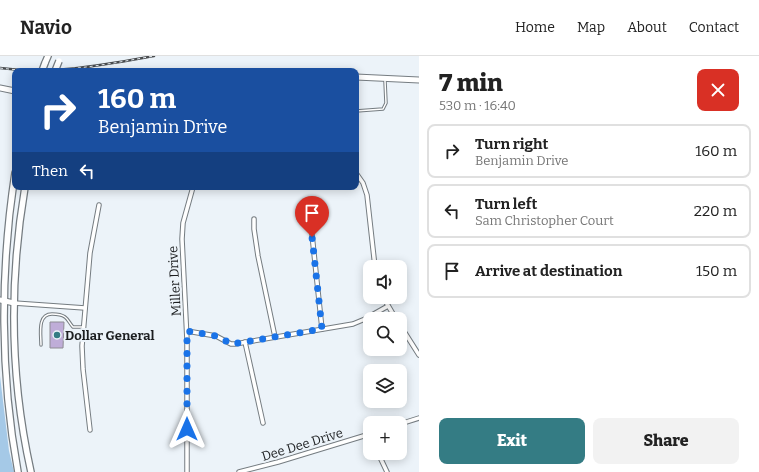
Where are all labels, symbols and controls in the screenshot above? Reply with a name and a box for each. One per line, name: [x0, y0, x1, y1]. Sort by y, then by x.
text: Navio: [20, 16, 72, 39]
text: Home: [515, 19, 555, 36]
text: Map: [577, 19, 605, 36]
text: About: [627, 19, 667, 36]
text: Contact: [689, 19, 739, 36]
text: 7 min: [439, 69, 503, 97]
button: close: [697, 69, 739, 111]
text: 160 m: [98, 82, 176, 115]
icon: right: [32, 84, 84, 136]
text: 530 m · 16:40: [439, 98, 516, 113]
text: Benjamin Drive: [98, 116, 227, 138]
text: Turn right: [475, 135, 548, 153]
icon: right: [441, 140, 463, 162]
text: 160 m: [695, 142, 737, 160]
text: Benjamin Drive: [475, 153, 568, 168]
icon: left: [76, 160, 98, 182]
text: Then: [32, 162, 68, 180]
text: Turn left: [475, 195, 537, 213]
pin: [295, 196, 329, 237]
icon: left: [441, 200, 463, 222]
icon: arrive: [301, 202, 323, 224]
text: 220 m: [694, 202, 737, 220]
text: Sam Christopher Court: [475, 213, 614, 228]
street label: Miller Drive: [165, 245, 184, 317]
map controls: [363, 260, 407, 460]
button: sound: [363, 260, 407, 304]
icon: arrive: [441, 260, 463, 282]
text: Arrive at destination: [475, 262, 622, 280]
text: 150 m: [696, 262, 737, 280]
button: search: [363, 312, 407, 356]
place label: Dollar General: [65, 328, 155, 343]
marker: Dollar General: [52, 330, 62, 340]
button: layers: [363, 364, 407, 408]
position arrow: [166, 408, 208, 450]
button: +: [363, 416, 407, 460]
button: Exit: [439, 418, 585, 464]
button: Share: [593, 418, 739, 464]
street label: Dee Dee Drive: [260, 425, 345, 464]

